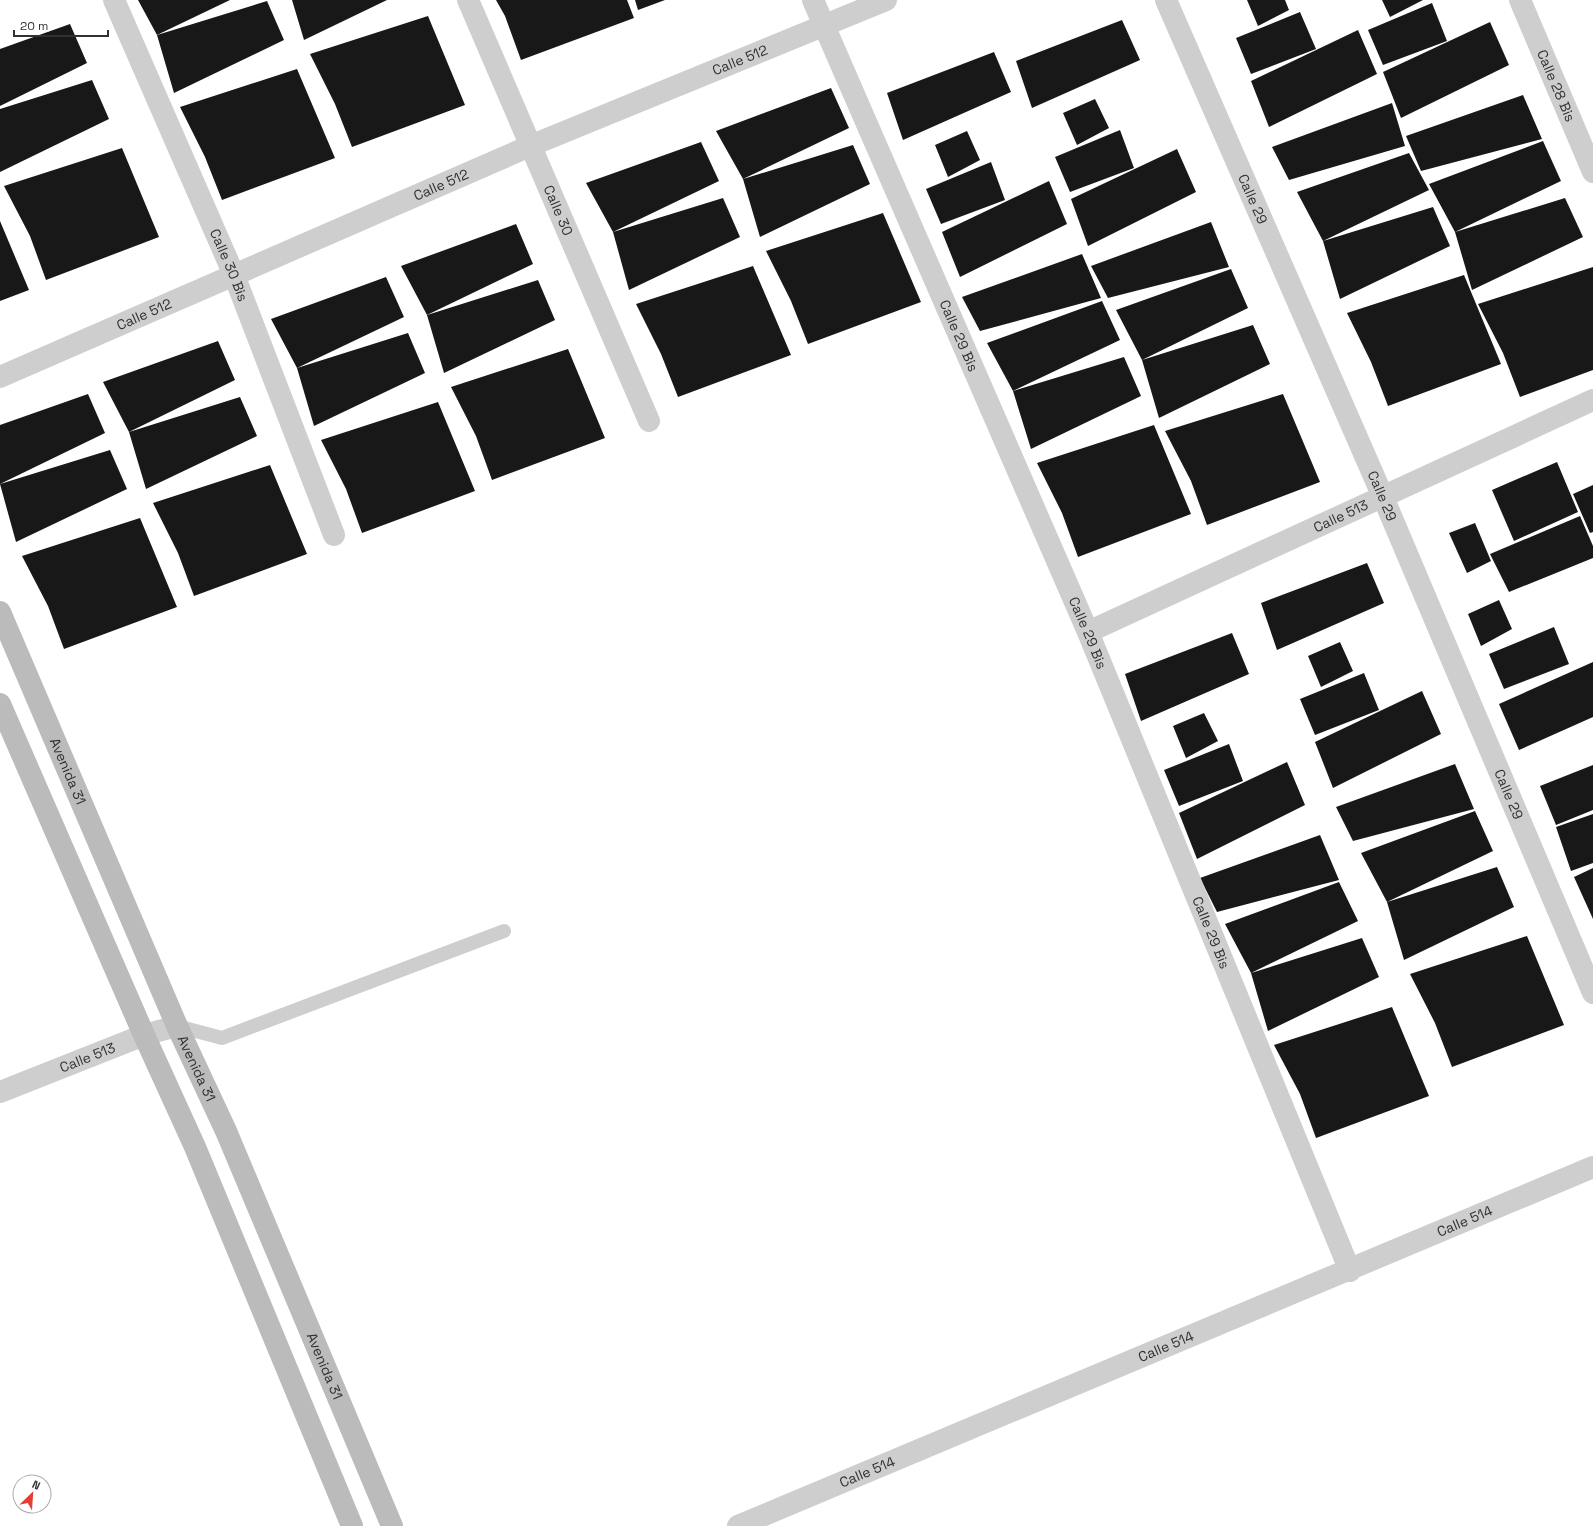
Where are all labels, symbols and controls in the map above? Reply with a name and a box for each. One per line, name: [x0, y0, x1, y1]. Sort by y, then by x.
scale bar: [14, 12, 108, 38]
text: 20 m: [20, 18, 48, 34]
street label: Calle 512: [709, 41, 770, 79]
street label: Calle 28 Bis: [1533, 47, 1580, 124]
street label: Calle 512: [411, 165, 471, 205]
street label: Calle 29: [1234, 171, 1272, 227]
street label: Calle 30: [540, 182, 577, 238]
street label: Calle 30 Bis: [206, 226, 252, 304]
street label: Calle 512: [114, 294, 174, 334]
street label: Calle 29 Bis: [936, 297, 983, 374]
street label: Calle 29: [1364, 468, 1401, 524]
street label: Calle 513: [1310, 496, 1371, 536]
street label: Calle 29 Bis: [1065, 594, 1111, 672]
street label: Avenida 31: [46, 735, 90, 807]
street label: Calle 29: [1490, 766, 1527, 822]
street label: Calle 29 Bis: [1188, 894, 1234, 971]
street label: Avenida 31: [174, 1032, 220, 1104]
street label: Calle 513: [57, 1038, 118, 1077]
street label: Calle 514: [1434, 1201, 1495, 1241]
street label: Calle 514: [1135, 1327, 1197, 1366]
street label: Avenida 31: [303, 1330, 347, 1402]
street label: Calle 514: [837, 1452, 898, 1491]
north arrow: [12, 1474, 52, 1514]
text: N: [30, 1477, 43, 1493]

